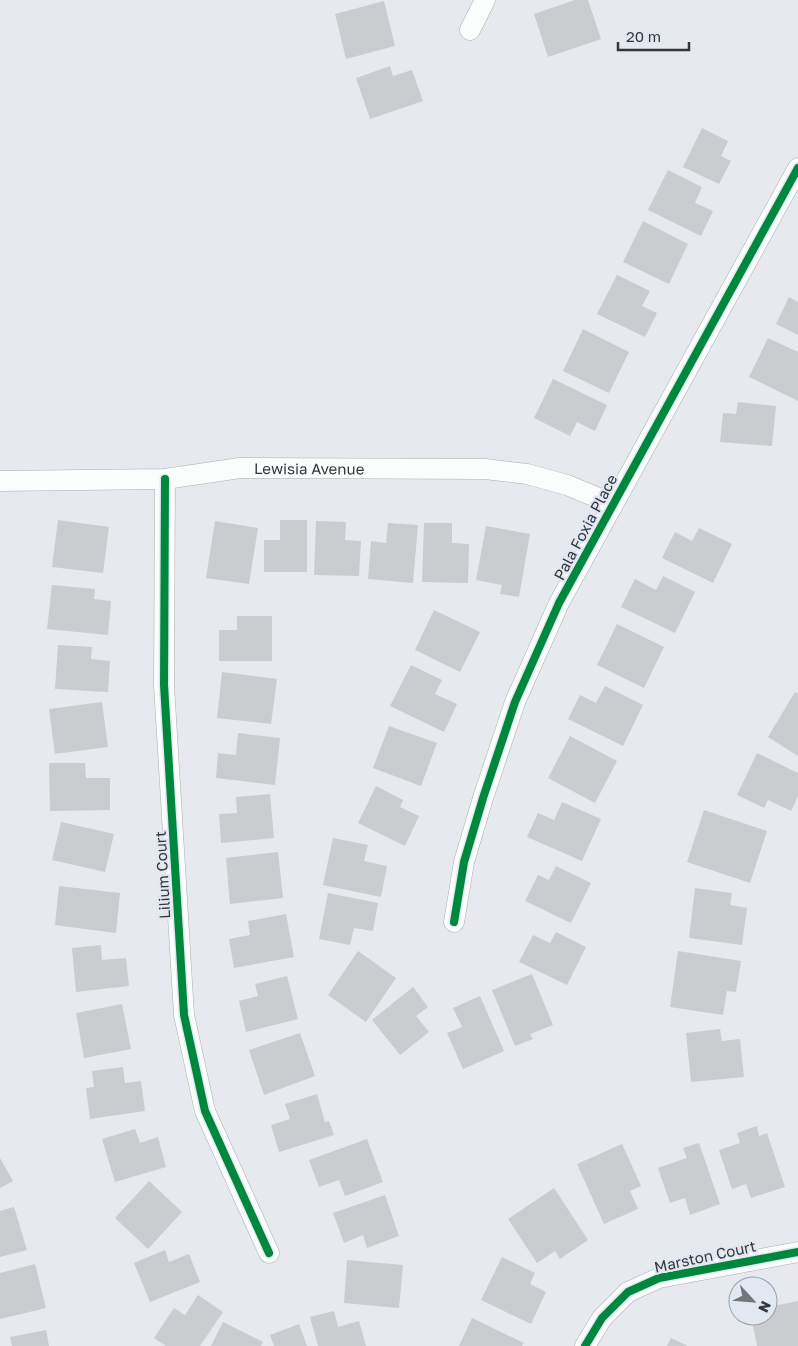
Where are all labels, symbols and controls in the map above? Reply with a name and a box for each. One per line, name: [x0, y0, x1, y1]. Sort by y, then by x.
scale bar: [618, 20, 689, 52]
text: 20 m: [626, 27, 661, 45]
street label: Lewisia Avenue: [254, 459, 365, 478]
street label: Pala Foxia Place: [550, 471, 621, 583]
street label: Lilium Court: [151, 831, 173, 919]
street label: Marston Court: [652, 1236, 758, 1276]
north arrow: [728, 1276, 778, 1326]
text: N: [755, 1298, 775, 1315]

